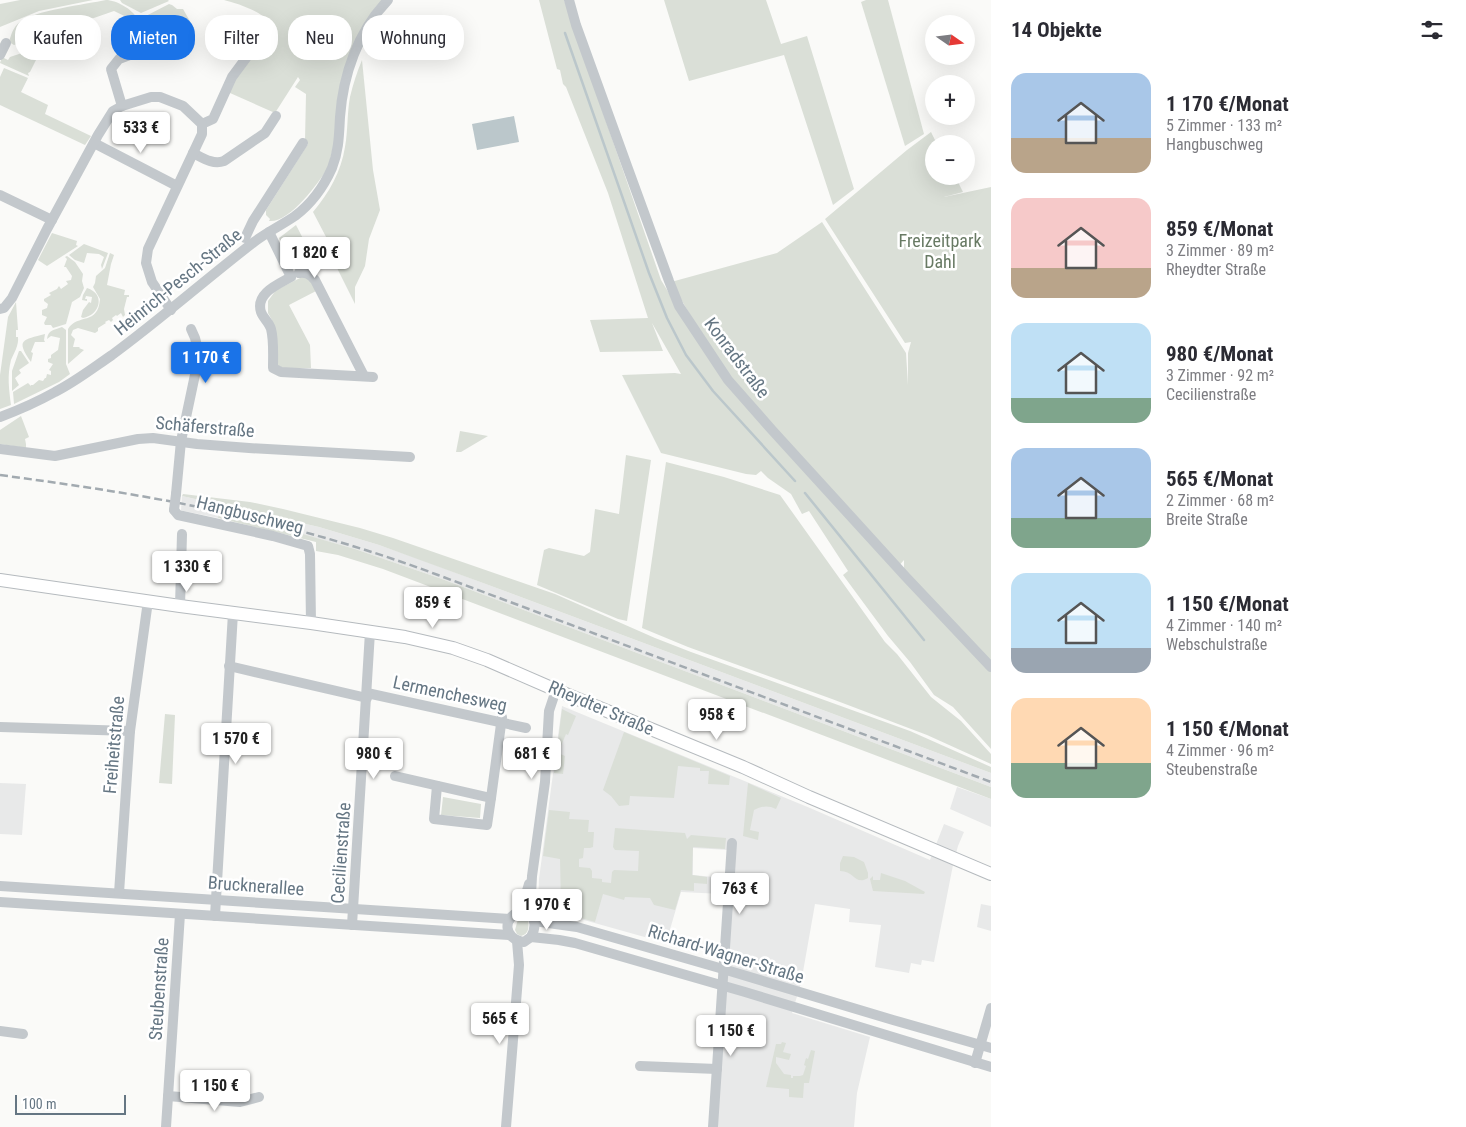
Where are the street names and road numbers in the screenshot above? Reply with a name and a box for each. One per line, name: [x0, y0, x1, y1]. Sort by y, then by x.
street label: Heinrich-Pesch-Straße: [110, 224, 246, 339]
street label: Konradstraße: [700, 313, 774, 402]
street label: Schäferstraße: [155, 412, 256, 441]
street label: Hangbuschweg: [195, 491, 306, 538]
street label: Lermenchesweg: [391, 671, 509, 716]
street label: Rheydter Straße: [545, 676, 657, 739]
street label: Freiheitstraße: [99, 695, 128, 795]
street label: Cecilienstraße: [326, 802, 355, 904]
street label: Brucknerallee: [207, 872, 305, 899]
street label: Richard-Wagner-Straße: [645, 920, 807, 987]
street label: Steubenstraße: [144, 937, 173, 1041]

